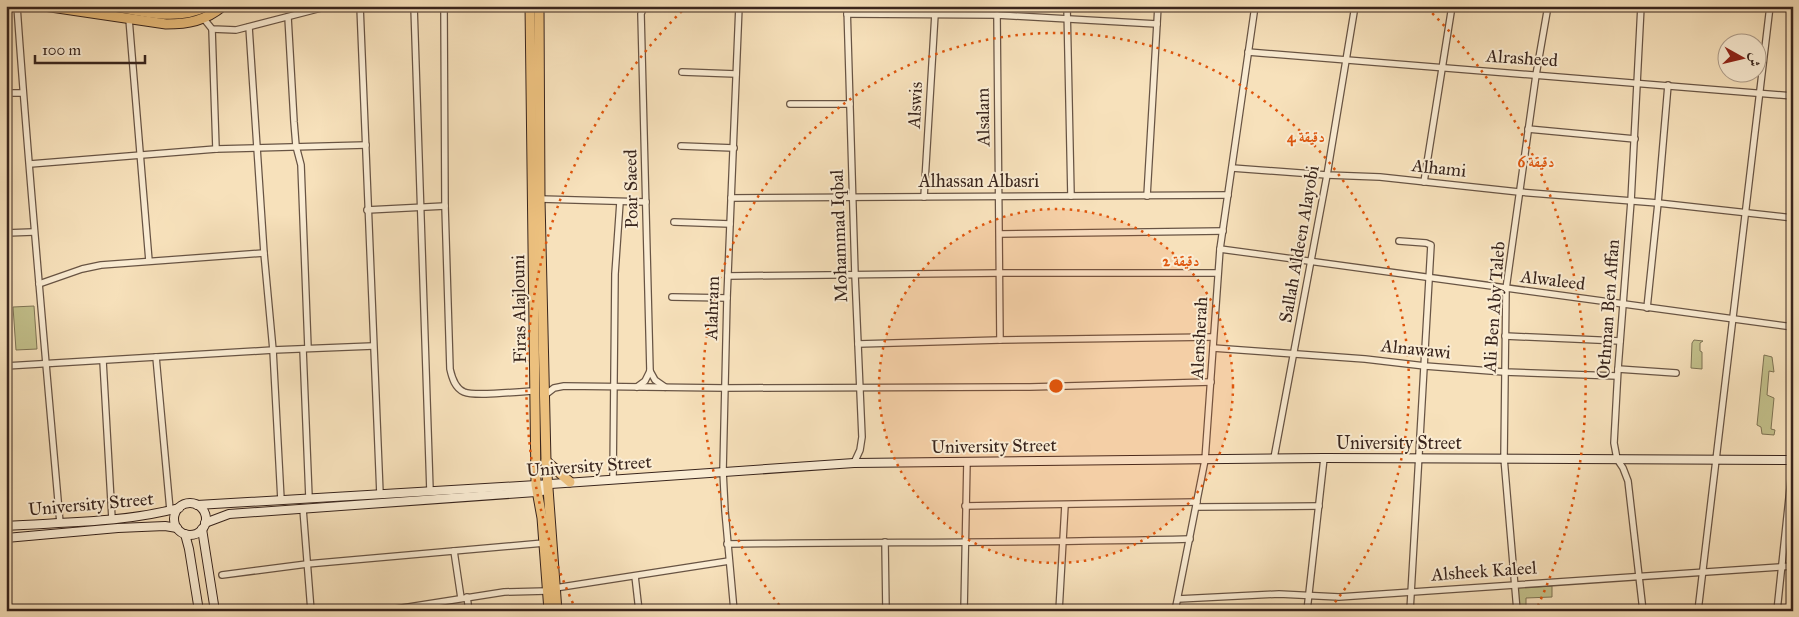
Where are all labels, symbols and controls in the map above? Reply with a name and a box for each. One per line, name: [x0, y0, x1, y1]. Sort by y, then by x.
scale bar: [35, 32, 145, 64]
north arrow: [1716, 32, 1766, 82]
text: 100 m: [42, 41, 82, 59]
street label: Alrasheed: [1484, 44, 1559, 71]
text: ش: [1745, 52, 1764, 68]
street label: Alswis: [903, 81, 927, 130]
street label: Alsalam: [971, 87, 995, 148]
text: 4 دقيقة: [1287, 128, 1325, 147]
street label: Poar Saeed: [619, 149, 643, 229]
text: 6 دقيقة: [1517, 153, 1555, 171]
street label: Alhami: [1410, 154, 1467, 182]
street label: Sallah Aldeen Alayobi: [1274, 164, 1324, 324]
street label: Mohammad Iqbal: [826, 169, 853, 303]
street label: Alhassan Albasri: [918, 170, 1039, 192]
street label: Othman Ben Affan: [1592, 238, 1624, 379]
street label: Ali Ben Aby Taleb: [1478, 240, 1510, 374]
text: 2 دقيقة: [1163, 252, 1199, 270]
street label: Firas Alajlouni: [507, 254, 531, 364]
street label: Alwaleed: [1518, 265, 1587, 295]
street label: Alahram: [700, 276, 724, 341]
street label: Alensherah: [1186, 296, 1212, 381]
street label: Alnawawi: [1379, 334, 1452, 364]
centre of rings: [1047, 377, 1065, 395]
street label: University Street: [1336, 432, 1463, 454]
street label: University Street: [931, 434, 1058, 458]
street label: University Street: [525, 451, 653, 481]
street label: University Street: [27, 488, 155, 520]
street label: Alsheek Kaleel: [1430, 556, 1538, 586]

